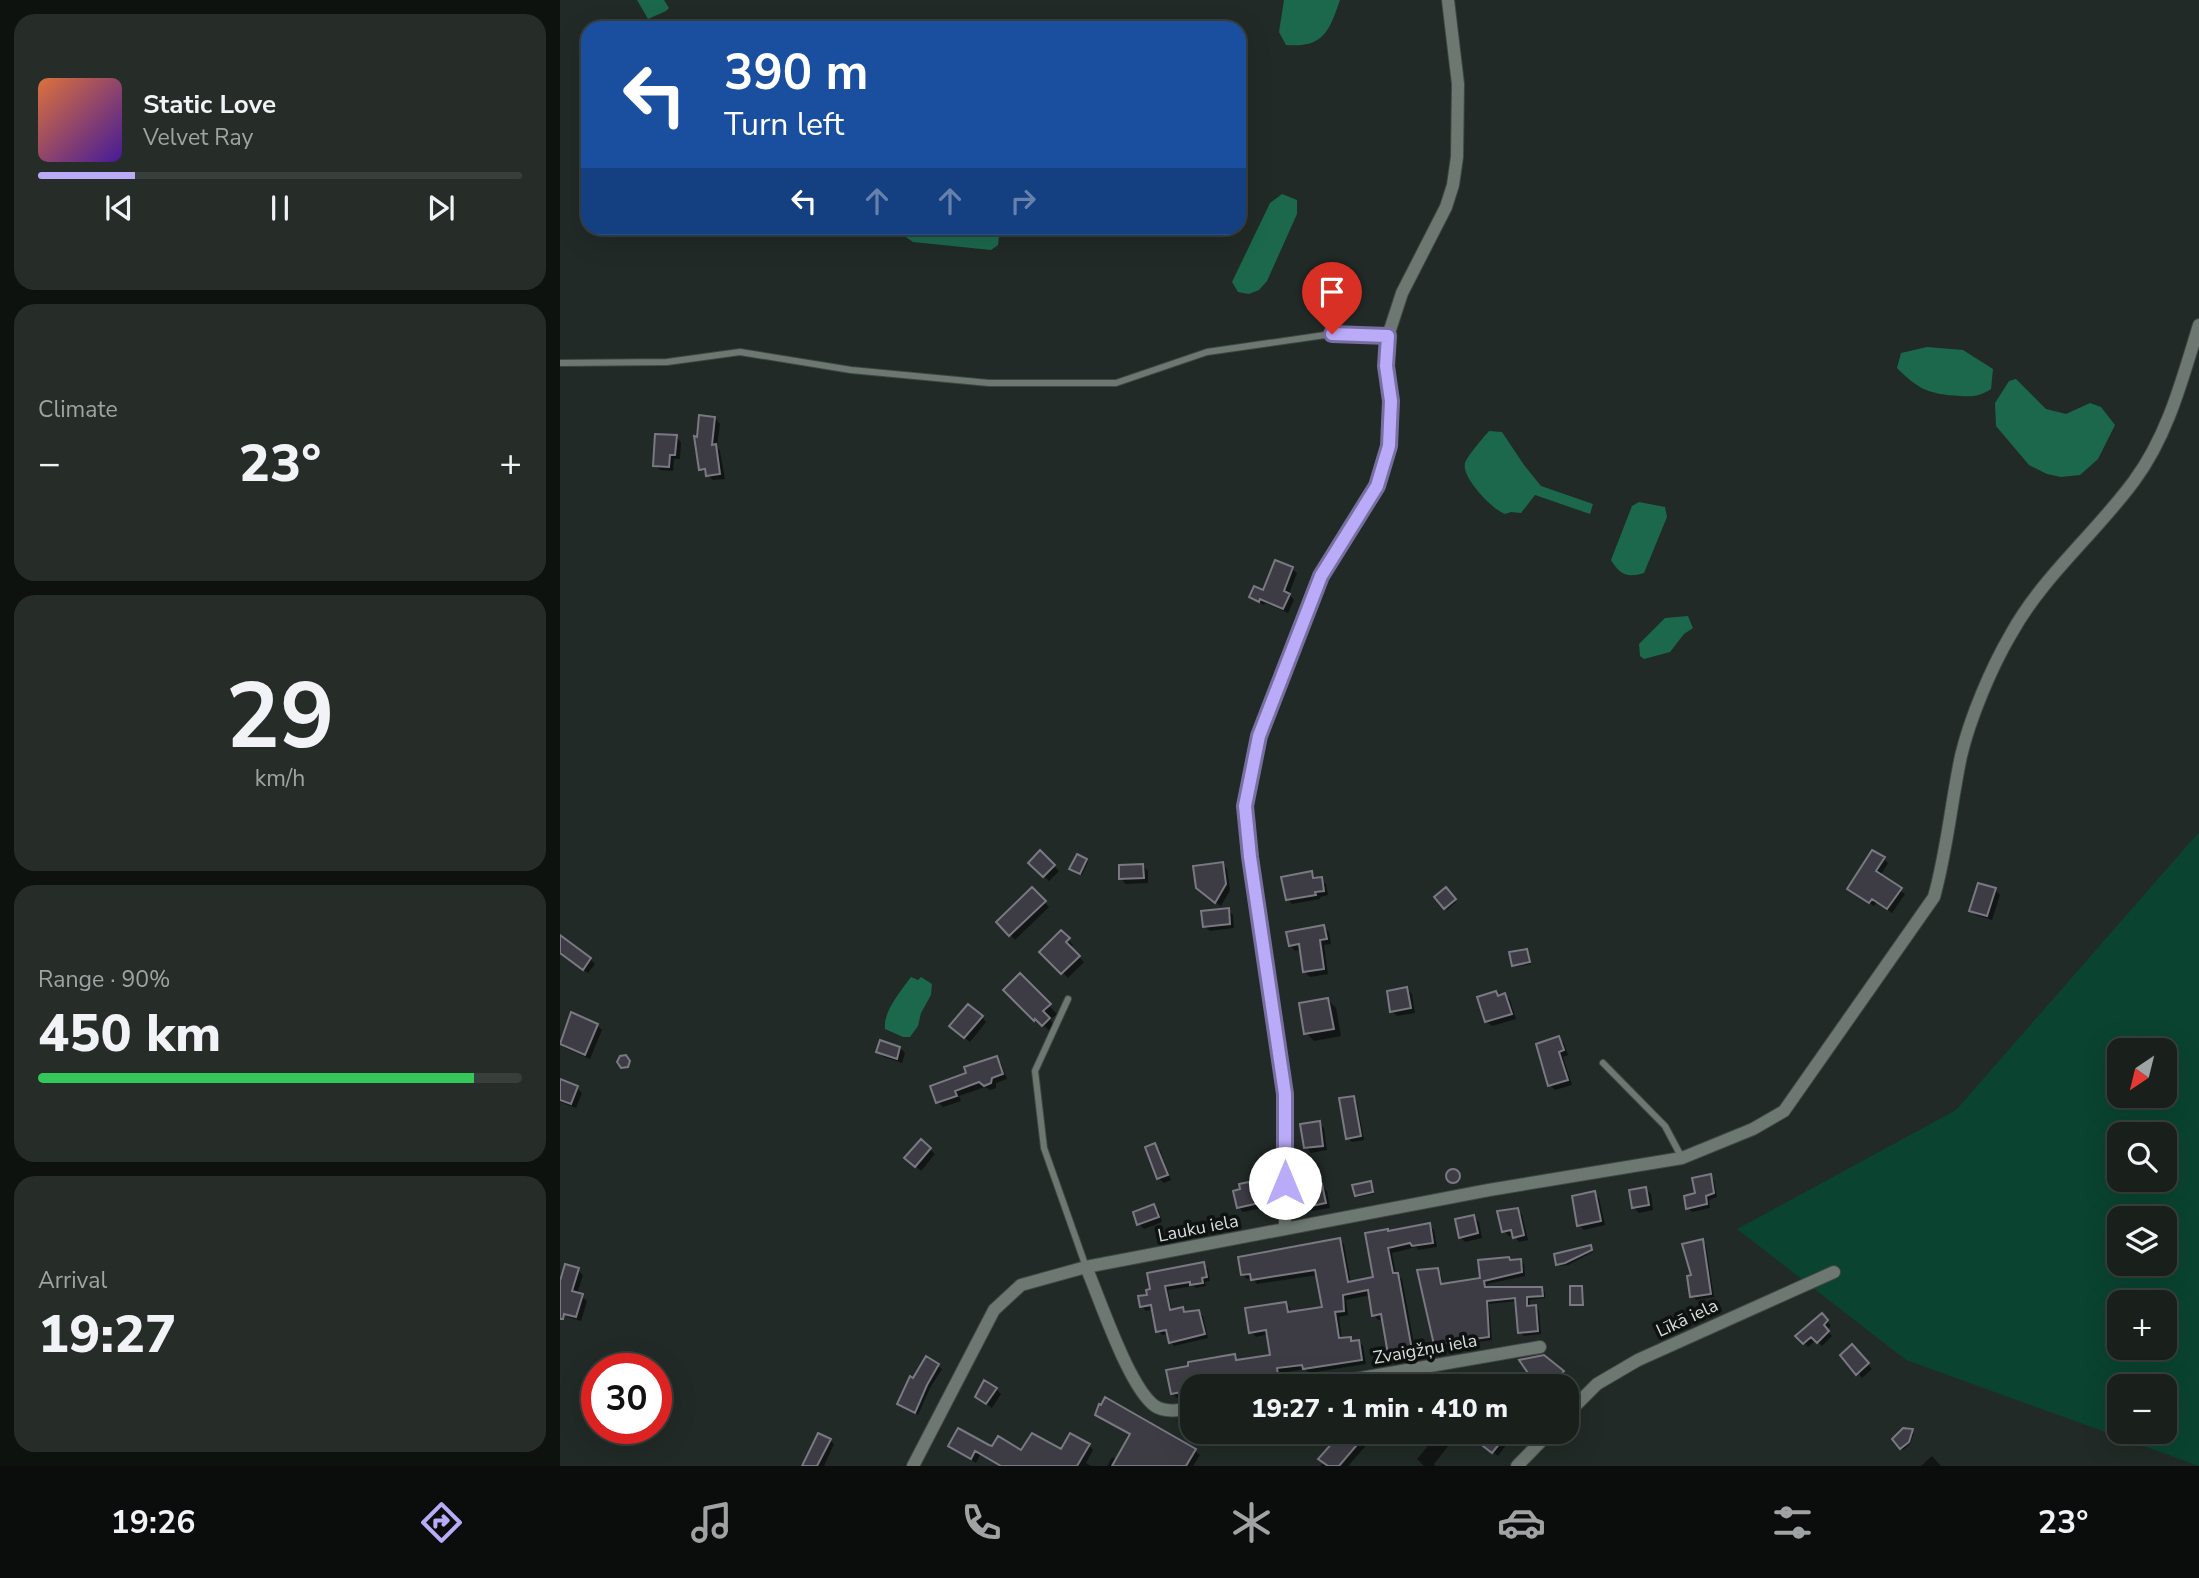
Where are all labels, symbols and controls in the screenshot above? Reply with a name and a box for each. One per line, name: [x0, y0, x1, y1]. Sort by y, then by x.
text: 390 m: [724, 39, 868, 106]
icon: left: [609, 49, 700, 140]
text: Static Love: [143, 87, 276, 122]
text: Turn left: [724, 103, 844, 146]
text: Velvet Ray: [143, 122, 253, 153]
icon: left: [785, 182, 823, 220]
icon: ahead: [858, 182, 896, 220]
icon: ahead: [931, 182, 969, 220]
icon: right: [1004, 182, 1042, 220]
icon: previous: [100, 189, 138, 227]
icon: pause: [261, 189, 299, 227]
icon: next: [422, 189, 460, 227]
pin: [1302, 262, 1362, 334]
icon: arrive: [1313, 273, 1351, 311]
text: Climate: [38, 394, 118, 425]
text: 23°: [239, 428, 321, 499]
text: −: [38, 438, 61, 489]
text: +: [499, 438, 522, 489]
text: 29: [225, 655, 335, 779]
text: km/h: [255, 763, 305, 794]
text: Range · 90%: [38, 964, 170, 995]
text: 450 km: [38, 998, 221, 1069]
north arrow: [2107, 1038, 2177, 1108]
map controls: [2107, 1038, 2177, 1444]
button: search: [2107, 1122, 2177, 1192]
position arrow: [1248, 1146, 1322, 1220]
button: layers: [2107, 1206, 2177, 1276]
street label: Lauku iela: [1156, 1208, 1240, 1248]
text: Arrival: [38, 1265, 107, 1296]
button: +: [2107, 1290, 2177, 1360]
street label: Līkā iela: [1652, 1293, 1722, 1343]
text: 19:27: [38, 1299, 176, 1370]
street label: Zvaigžņu iela: [1371, 1328, 1479, 1370]
speed limit sign: 30: [581, 1353, 672, 1444]
button: −: [2107, 1374, 2177, 1444]
text: 19:27 · 1 min · 410 m: [1251, 1391, 1508, 1426]
icon: directions: [417, 1498, 466, 1547]
icon: music: [687, 1498, 736, 1547]
icon: phone: [957, 1498, 1006, 1547]
icon: climate: [1227, 1498, 1276, 1547]
icon: car: [1497, 1498, 1546, 1547]
icon: filters: [1768, 1498, 1817, 1547]
text: 19:26: [111, 1501, 195, 1544]
text: 23°: [2038, 1501, 2088, 1544]

